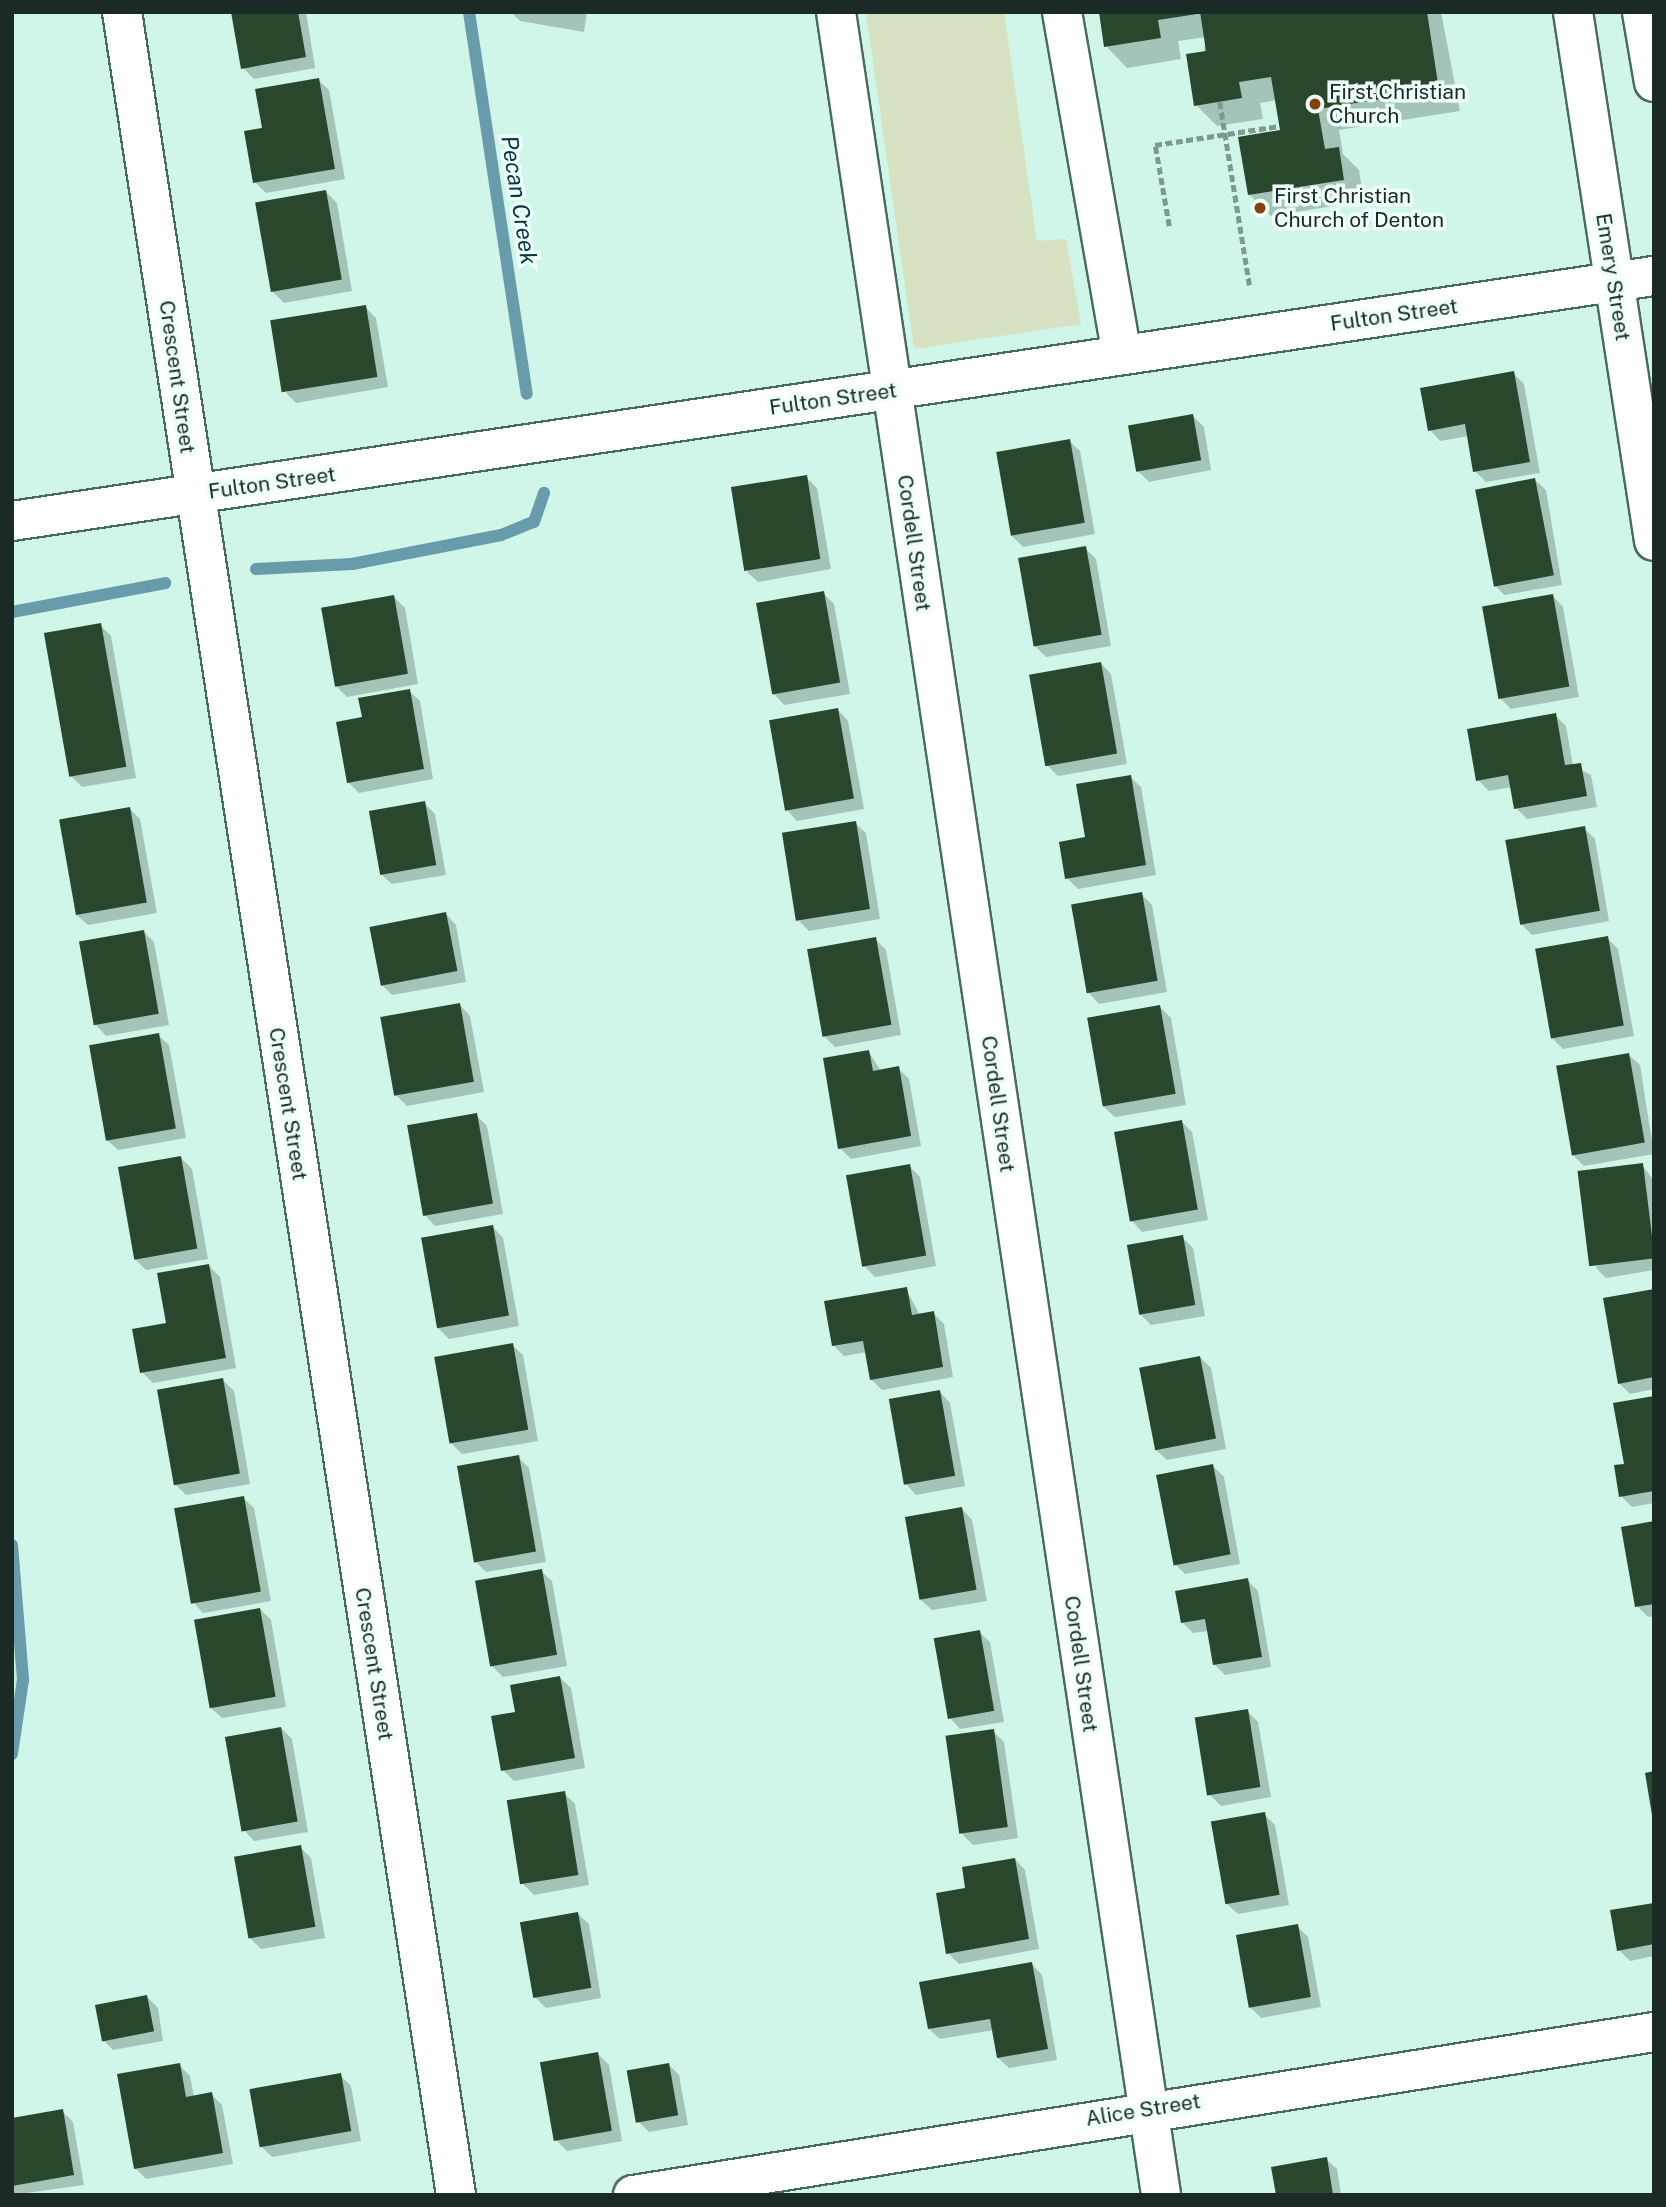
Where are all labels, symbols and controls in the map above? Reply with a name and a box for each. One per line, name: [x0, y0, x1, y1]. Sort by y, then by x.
place label: First Christian Church: [1329, 79, 1466, 129]
marker: First Christian Church: [1307, 96, 1323, 112]
water label: Pecan Creek: [495, 134, 543, 266]
place label: First Christian Church of Denton: [1274, 183, 1444, 233]
marker: First Christian Church of Denton: [1252, 200, 1268, 216]
street label: Emery Street: [1590, 211, 1636, 343]
street label: Fulton Street: [1329, 294, 1459, 336]
street label: Crescent Street: [154, 299, 200, 455]
street label: Fulton Street: [768, 378, 898, 420]
street label: Fulton Street: [207, 462, 337, 504]
street label: Cordell Street: [892, 473, 936, 613]
street label: Crescent Street: [263, 1026, 313, 1182]
street label: Cordell Street: [976, 1034, 1020, 1174]
street label: Crescent Street: [349, 1586, 399, 1742]
street label: Cordell Street: [1059, 1594, 1103, 1734]
street label: Alice Street: [1084, 2088, 1202, 2132]

